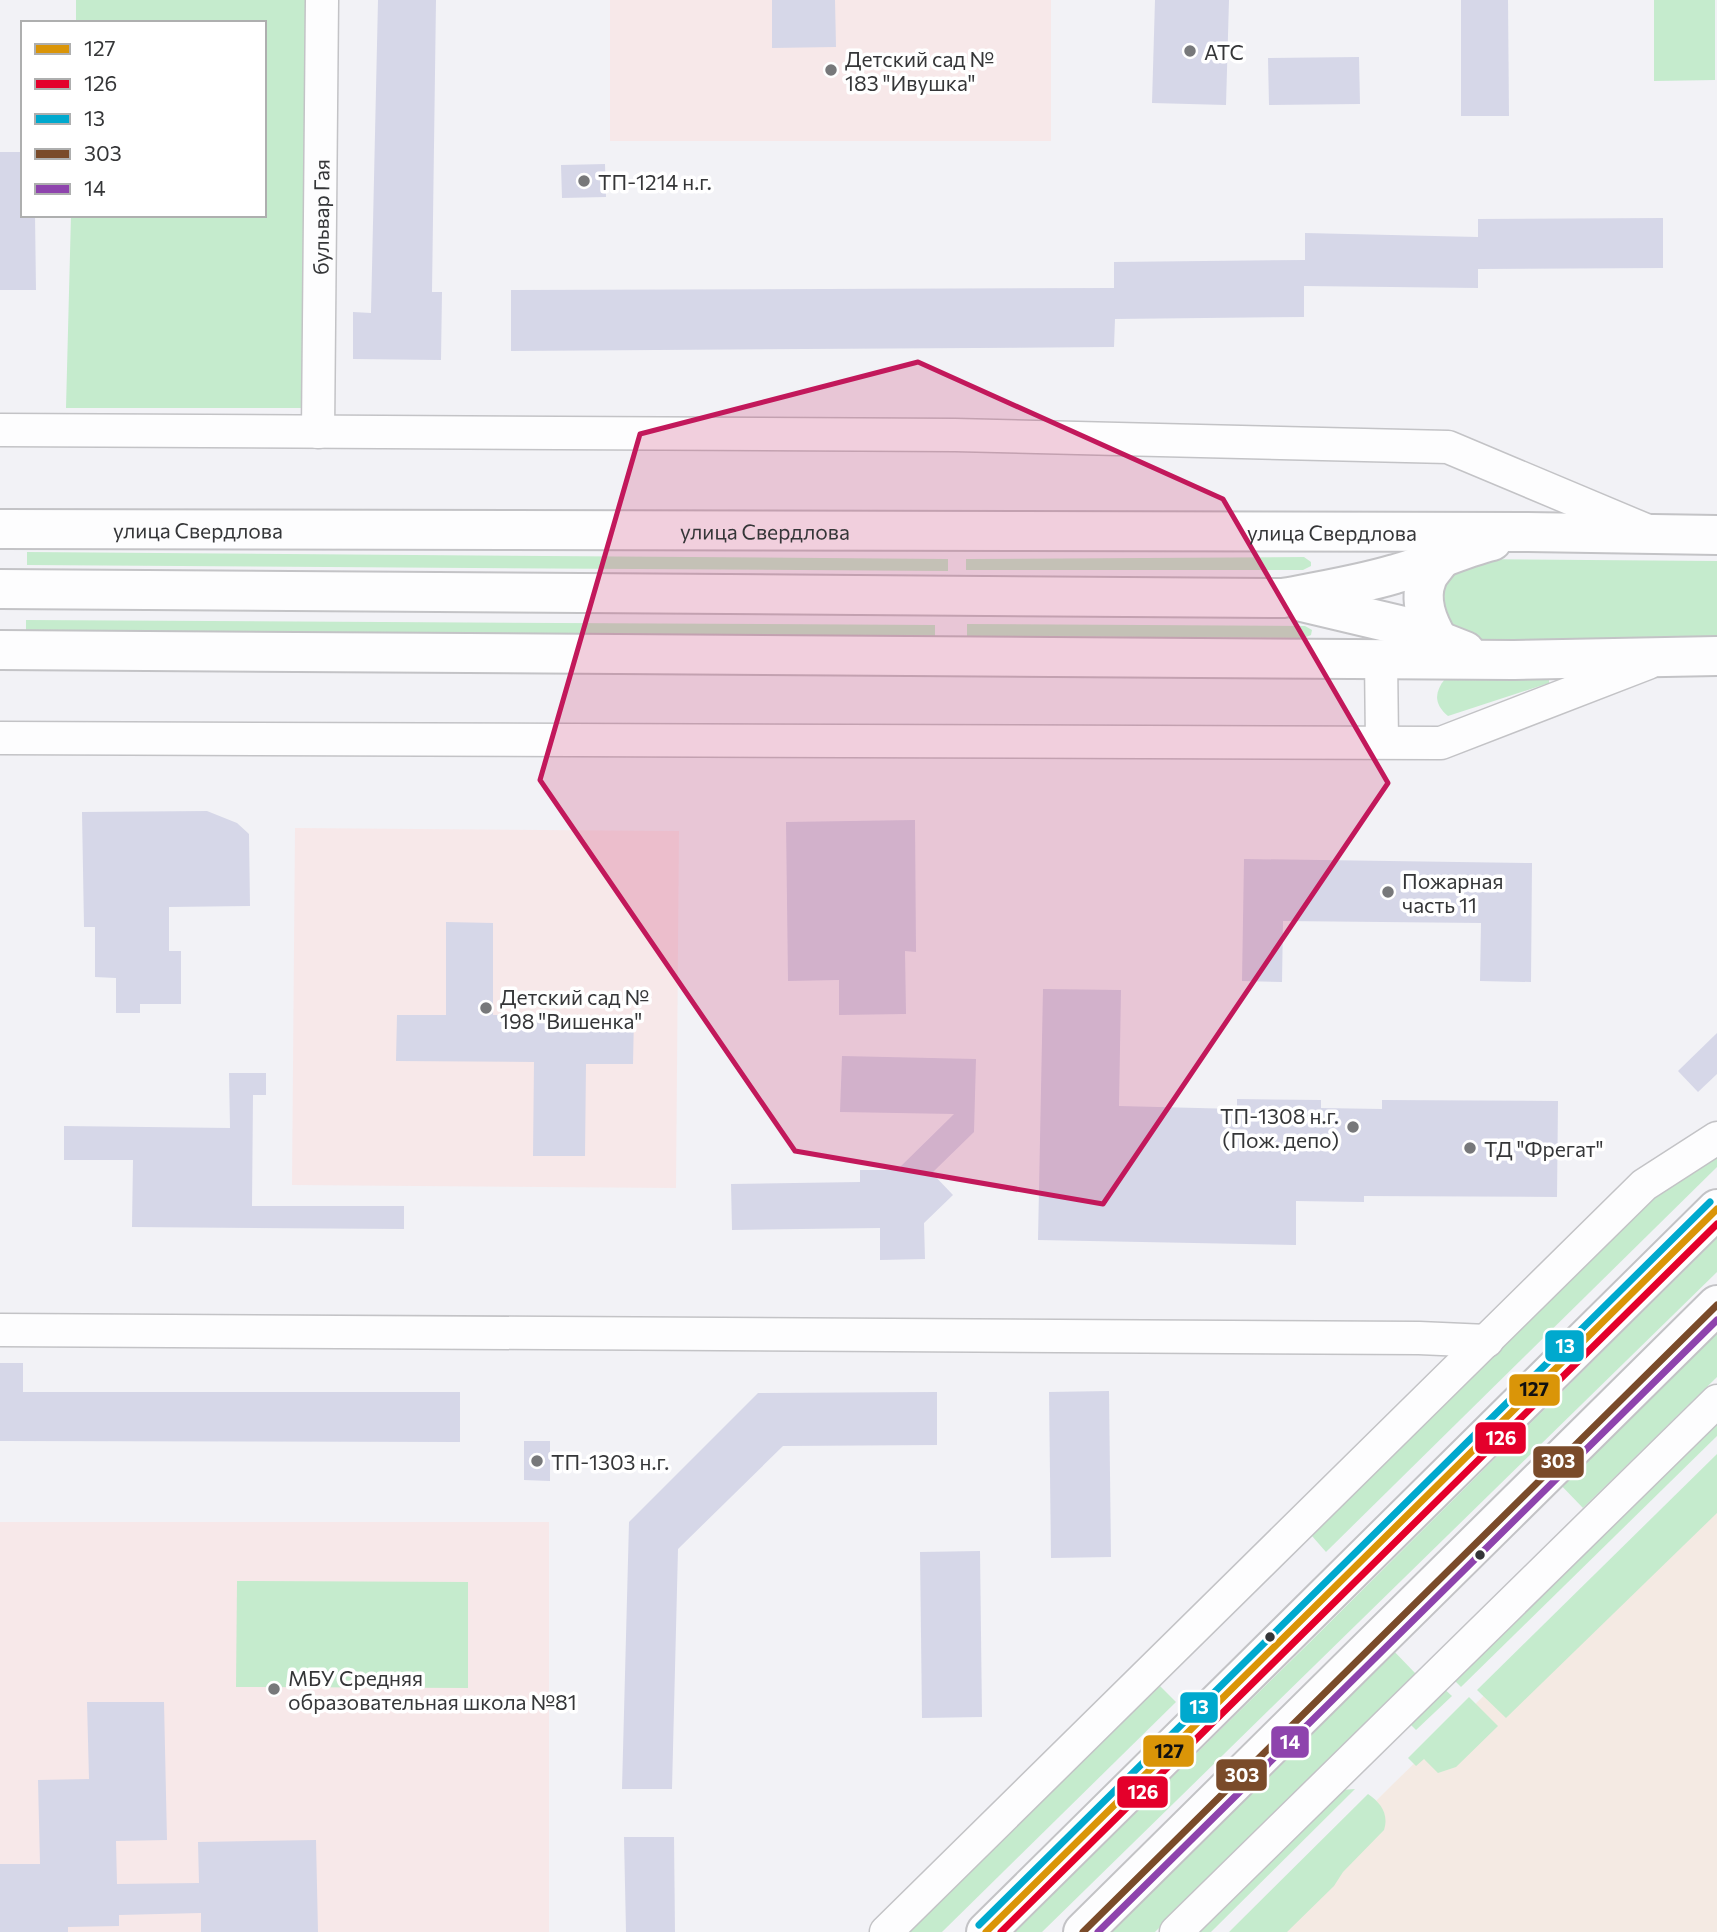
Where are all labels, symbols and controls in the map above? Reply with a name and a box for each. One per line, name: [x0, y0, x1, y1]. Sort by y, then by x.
legend: [21, 21, 266, 217]
text: 127: [84, 35, 116, 60]
place label: АТС: [1204, 39, 1244, 64]
marker: АТС: [1182, 43, 1198, 59]
place label: Детский сад № 183 "Ивушка": [845, 46, 994, 95]
marker: Детский сад № 183 "Ивушка": [823, 62, 839, 78]
text: 126: [84, 70, 117, 95]
text: 13: [84, 105, 105, 130]
text: 303: [84, 140, 122, 165]
street label: бульвар Гая: [307, 159, 333, 275]
place label: ТП-1214 н.г.: [598, 169, 712, 194]
marker: ТП-1214 н.г.: [576, 173, 592, 189]
text: 14: [84, 175, 106, 200]
street label: улица Свердлова: [113, 517, 283, 542]
street label: улица Свердлова: [680, 518, 850, 543]
street label: улица Свердлова: [1247, 519, 1417, 544]
place label: Пожарная часть 11: [1402, 868, 1503, 917]
marker: Пожарная часть 11: [1380, 884, 1396, 900]
place label: Детский сад № 198 "Вишенка": [500, 984, 649, 1033]
marker: Детский сад № 198 "Вишенка": [478, 1000, 494, 1016]
place label: ТП-1308 н.г. (Пож. депо): [1220, 1103, 1339, 1152]
marker: ТП-1308 н.г. (Пож. депо): [1345, 1119, 1361, 1135]
place label: ТД "Фрегат": [1484, 1136, 1604, 1161]
marker: ТД "Фрегат": [1462, 1140, 1478, 1156]
line badge: 13: [1544, 1329, 1585, 1363]
text: 13: [1555, 1334, 1575, 1357]
line badge: 127: [1508, 1373, 1561, 1407]
text: 127: [1519, 1377, 1549, 1400]
line badge: 126: [1474, 1421, 1527, 1455]
text: 126: [1485, 1426, 1517, 1449]
line badge: 303: [1532, 1445, 1585, 1479]
place label: ТП-1303 н.г.: [551, 1449, 669, 1474]
text: 303: [1541, 1449, 1575, 1472]
marker: ТП-1303 н.г.: [529, 1453, 545, 1469]
unlabelled marker: [1473, 1548, 1487, 1562]
unlabelled marker: [1263, 1630, 1277, 1644]
place label: МБУ Средняя образовательная школа №81: [288, 1665, 577, 1714]
marker: МБУ Средняя образовательная школа №81: [266, 1681, 282, 1697]
line badge: 13: [1179, 1691, 1219, 1724]
text: 13: [1189, 1695, 1209, 1718]
line badge: 14: [1270, 1725, 1310, 1759]
text: 14: [1280, 1730, 1300, 1753]
line badge: 127: [1142, 1734, 1195, 1768]
text: 127: [1154, 1739, 1184, 1762]
line badge: 303: [1215, 1758, 1268, 1792]
text: 303: [1225, 1763, 1259, 1786]
line badge: 126: [1116, 1775, 1169, 1809]
text: 126: [1127, 1780, 1159, 1803]

